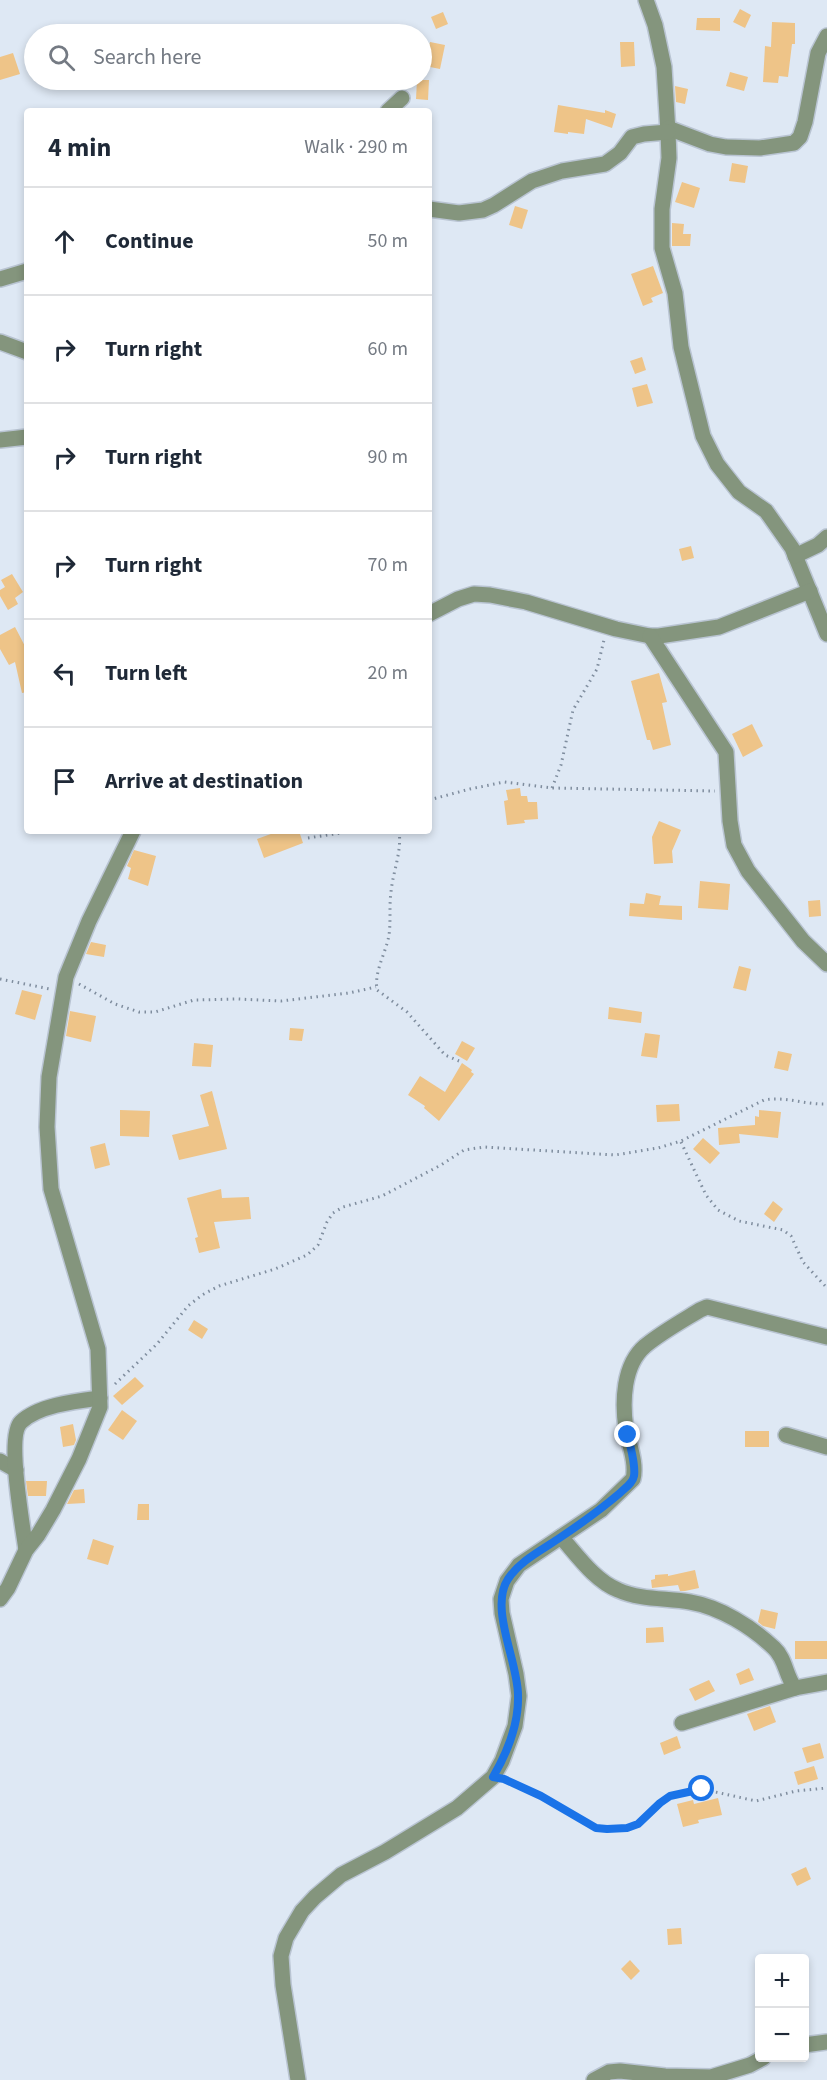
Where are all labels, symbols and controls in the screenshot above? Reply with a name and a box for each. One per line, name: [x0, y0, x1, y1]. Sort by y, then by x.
search box: [24, 24, 432, 90]
icon: search: [45, 41, 78, 74]
text: Search here: [93, 41, 201, 73]
text: 4 min: [48, 129, 111, 166]
text: Walk · 290 m: [304, 133, 408, 161]
icon: ahead: [48, 225, 81, 258]
text: Continue: [105, 225, 194, 257]
text: 50 m: [368, 227, 408, 255]
icon: right: [48, 333, 81, 366]
text: Turn right: [105, 333, 202, 365]
text: 60 m: [368, 335, 408, 363]
icon: right: [48, 441, 81, 474]
text: Turn right: [105, 441, 202, 473]
text: 90 m: [368, 443, 408, 471]
icon: right: [48, 549, 81, 582]
text: Turn right: [105, 549, 202, 581]
text: 70 m: [368, 551, 408, 579]
icon: left: [48, 657, 81, 690]
text: Turn left: [105, 657, 187, 689]
text: 20 m: [368, 659, 408, 687]
icon: arrive: [48, 765, 81, 798]
text: Arrive at destination: [105, 765, 303, 797]
route end: [614, 1421, 640, 1447]
route start: [688, 1775, 714, 1801]
map controls: [755, 1954, 809, 2062]
button: +: [755, 1954, 809, 2008]
button: −: [755, 2008, 809, 2062]

